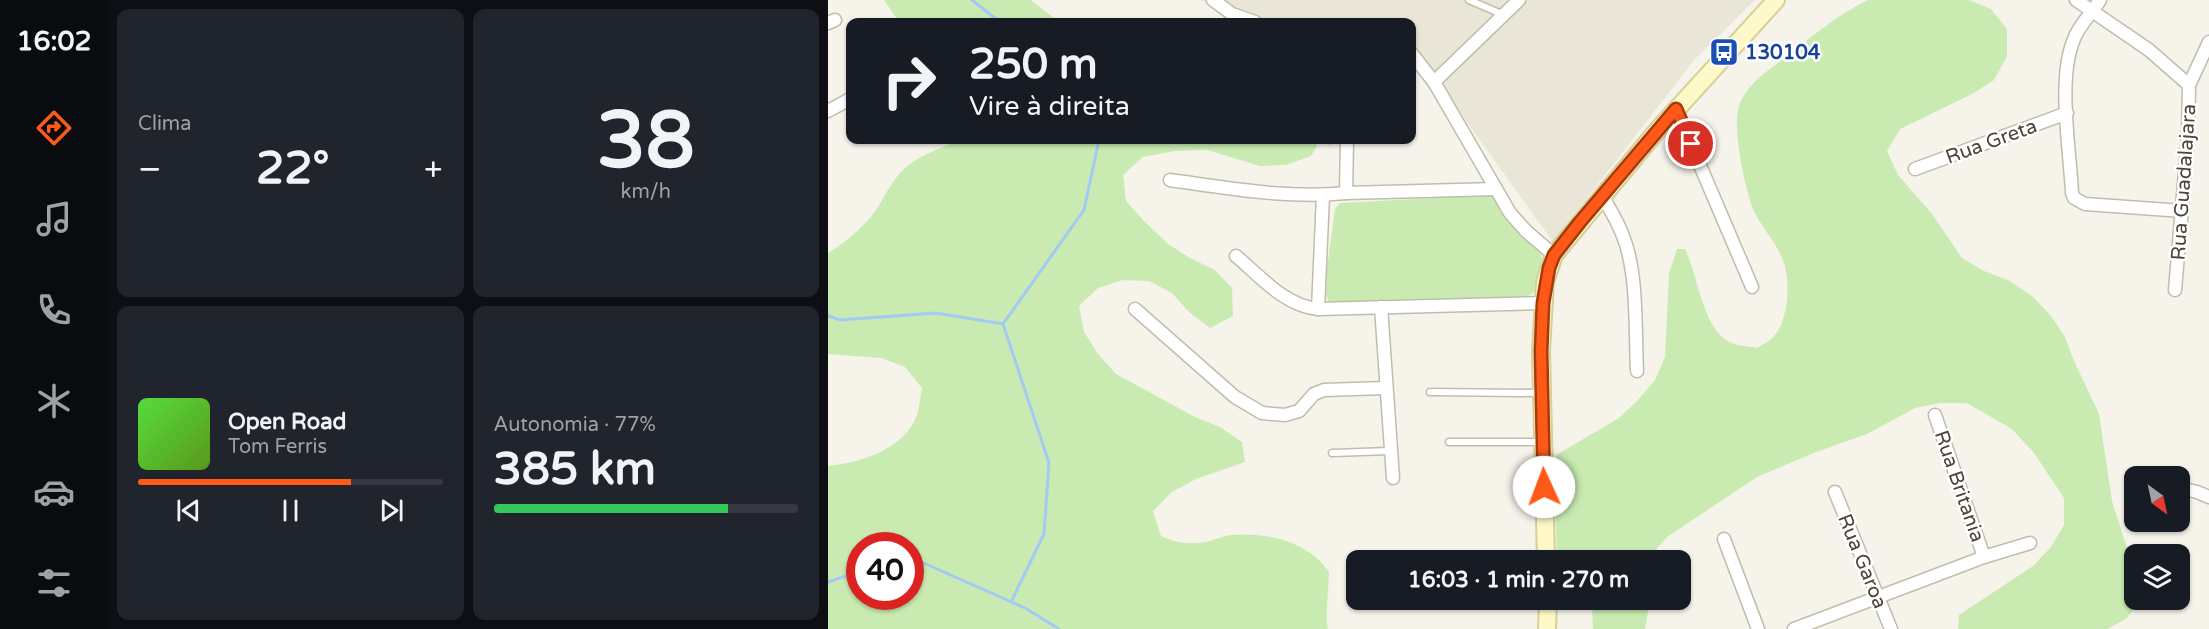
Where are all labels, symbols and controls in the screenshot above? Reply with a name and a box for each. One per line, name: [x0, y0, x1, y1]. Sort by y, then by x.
text: 16:02: [17, 25, 91, 58]
bus stop icon: 130104: [1708, 36, 1740, 68]
text: 250 m: [969, 39, 1098, 90]
place label: 130104: [1745, 41, 1821, 65]
icon: right: [870, 42, 948, 120]
text: Vire à direita: [969, 90, 1130, 123]
text: 38: [597, 94, 695, 188]
street label: Rua Guadalajara: [2167, 103, 2201, 261]
icon: directions: [33, 107, 75, 149]
text: Clima: [138, 112, 191, 136]
street label: Rua Greta: [1942, 114, 2040, 170]
pin: [1665, 118, 1716, 169]
icon: arrive: [1674, 127, 1707, 160]
text: 22°: [256, 142, 329, 196]
text: −: [138, 150, 162, 189]
text: +: [424, 150, 442, 189]
text: km/h: [621, 180, 671, 204]
icon: music: [33, 198, 75, 240]
icon: phone: [33, 289, 75, 331]
icon: climate: [33, 380, 75, 422]
text: Open Road: [228, 409, 346, 435]
text: Autonomia · 77%: [494, 413, 656, 437]
street label: Rua Britania: [1929, 427, 1989, 545]
text: Tom Ferris: [228, 435, 327, 459]
text: 385 km: [494, 443, 656, 497]
position arrow: [1512, 455, 1576, 519]
north arrow: [2124, 466, 2190, 532]
map controls: [2124, 466, 2190, 610]
icon: car: [33, 471, 75, 513]
icon: previous: [172, 494, 205, 527]
icon: pause: [274, 494, 307, 527]
icon: next: [375, 494, 408, 527]
street label: Rua Garoa: [1832, 511, 1892, 612]
speed limit sign: 40: [846, 532, 924, 610]
button: layers: [2124, 544, 2190, 610]
icon: filters: [33, 562, 75, 604]
text: 16:03 · 1 min · 270 m: [1408, 567, 1629, 593]

